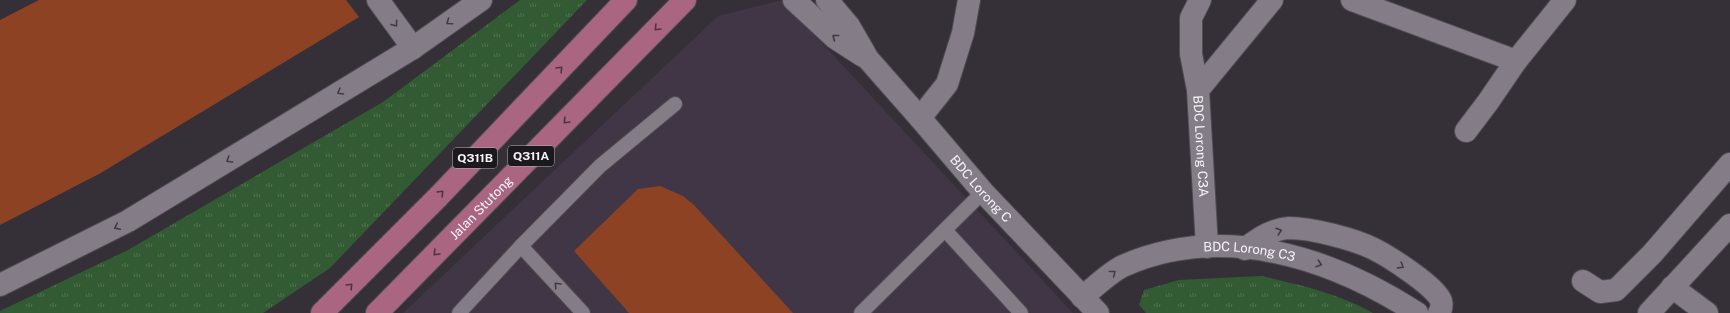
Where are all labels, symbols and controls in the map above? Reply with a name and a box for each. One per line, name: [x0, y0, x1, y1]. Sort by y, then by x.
one-way arrow: [446, 17, 453, 25]
one-way arrow: [391, 19, 398, 26]
one-way arrow: [654, 23, 662, 31]
one-way arrow: [833, 35, 840, 42]
one-way arrow: [555, 66, 563, 74]
one-way arrow: [337, 88, 344, 95]
street label: BDC Lorong C3A: [1190, 95, 1211, 198]
one-way arrow: [563, 116, 571, 124]
road number: Q311A: [508, 146, 554, 166]
road number: Q311B: [453, 148, 497, 168]
street label: BDC Lorong C: [947, 152, 1015, 225]
one-way arrow: [226, 155, 233, 163]
street label: Jalan Stutong: [447, 173, 516, 243]
one-way arrow: [436, 190, 444, 198]
one-way arrow: [114, 222, 121, 230]
one-way arrow: [1276, 227, 1283, 236]
street label: BDC Lorong C3: [1203, 239, 1297, 265]
one-way arrow: [433, 248, 441, 256]
one-way arrow: [1315, 260, 1322, 268]
one-way arrow: [1397, 261, 1404, 269]
one-way arrow: [1108, 271, 1115, 278]
one-way arrow: [555, 282, 562, 289]
one-way arrow: [345, 283, 353, 291]

